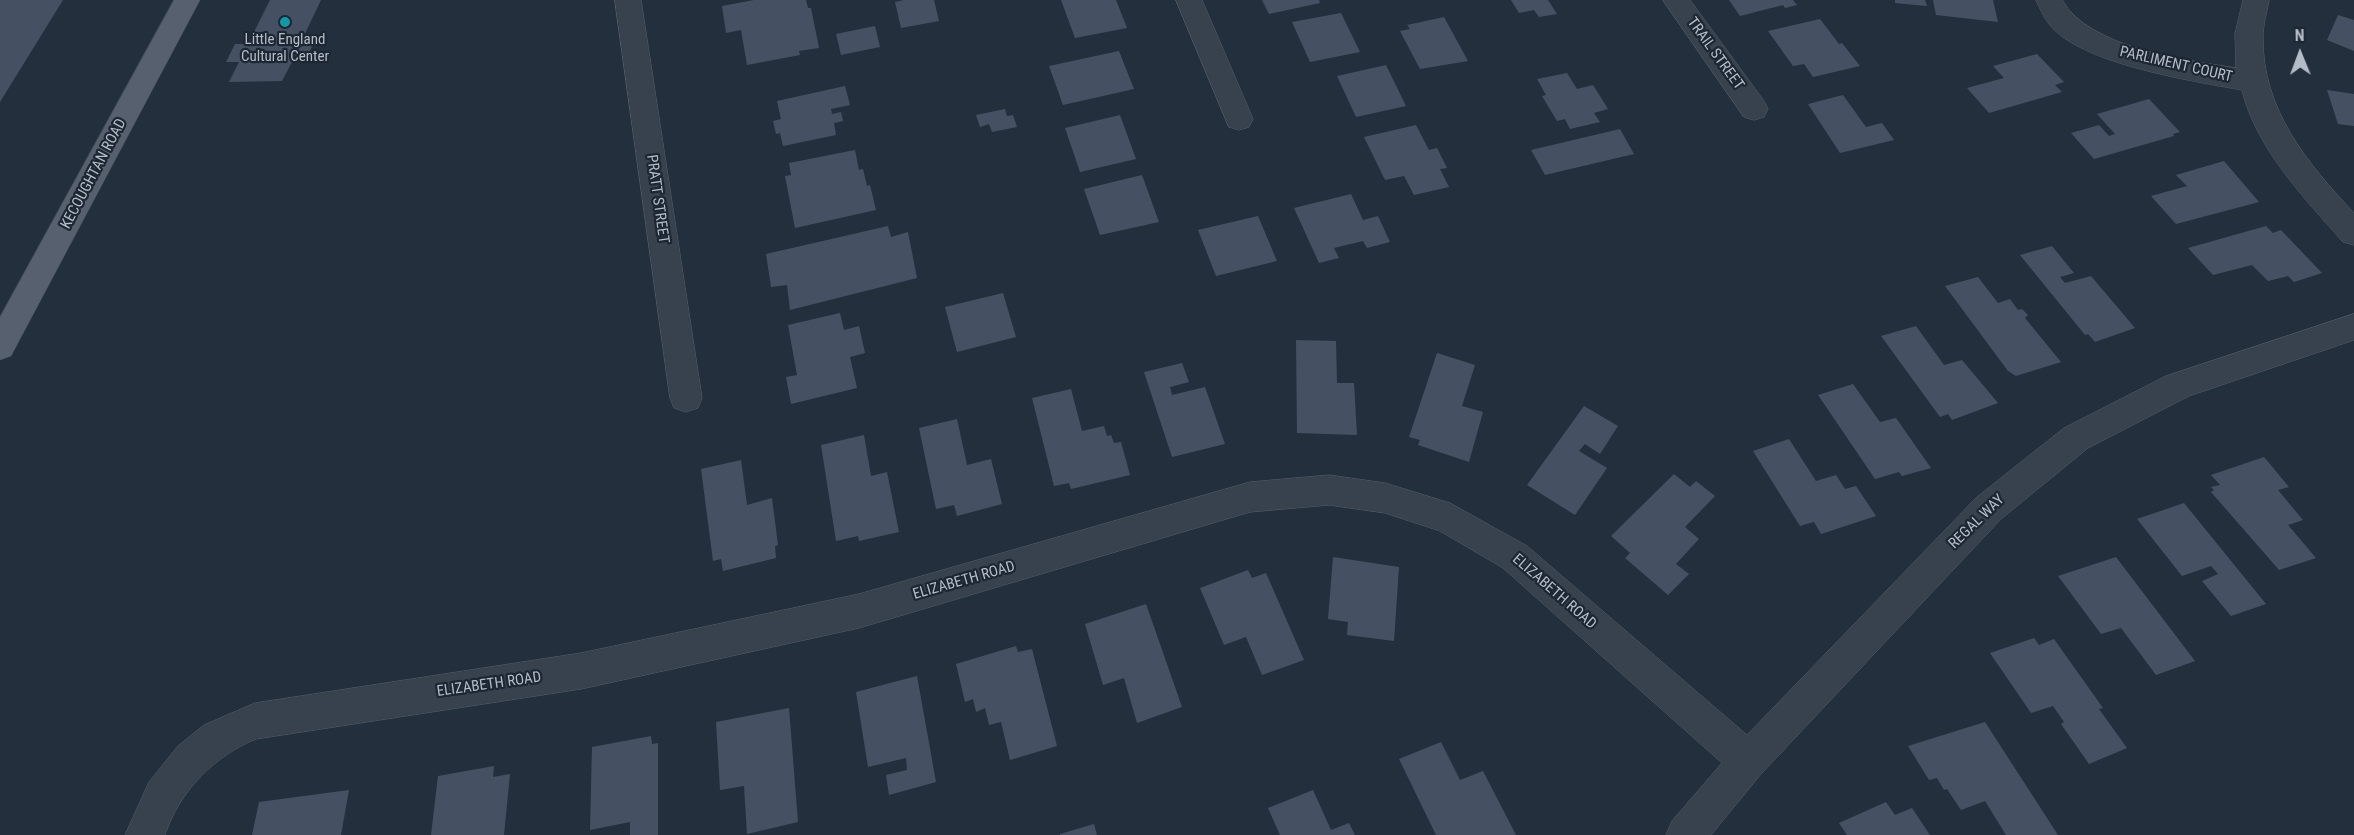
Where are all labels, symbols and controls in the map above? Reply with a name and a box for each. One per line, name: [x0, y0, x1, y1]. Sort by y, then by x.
street label: TRAIL STREET: [1683, 14, 1747, 94]
marker: Little England Cultural Center: [278, 15, 292, 29]
north arrow: [2270, 24, 2330, 84]
text: N: [2295, 26, 2305, 45]
place label: Little England Cultural Center: [241, 31, 329, 66]
street label: PARLIMENT COURT: [2118, 43, 2234, 87]
street label: KECOUGHTAN ROAD: [57, 116, 131, 232]
street label: PRATT STREET: [642, 153, 672, 245]
street label: REGAL WAY: [1945, 491, 2009, 553]
street label: ELIZABETH ROAD: [1508, 551, 1600, 633]
street label: ELIZABETH ROAD: [911, 558, 1017, 604]
street label: ELIZABETH ROAD: [436, 669, 542, 701]

